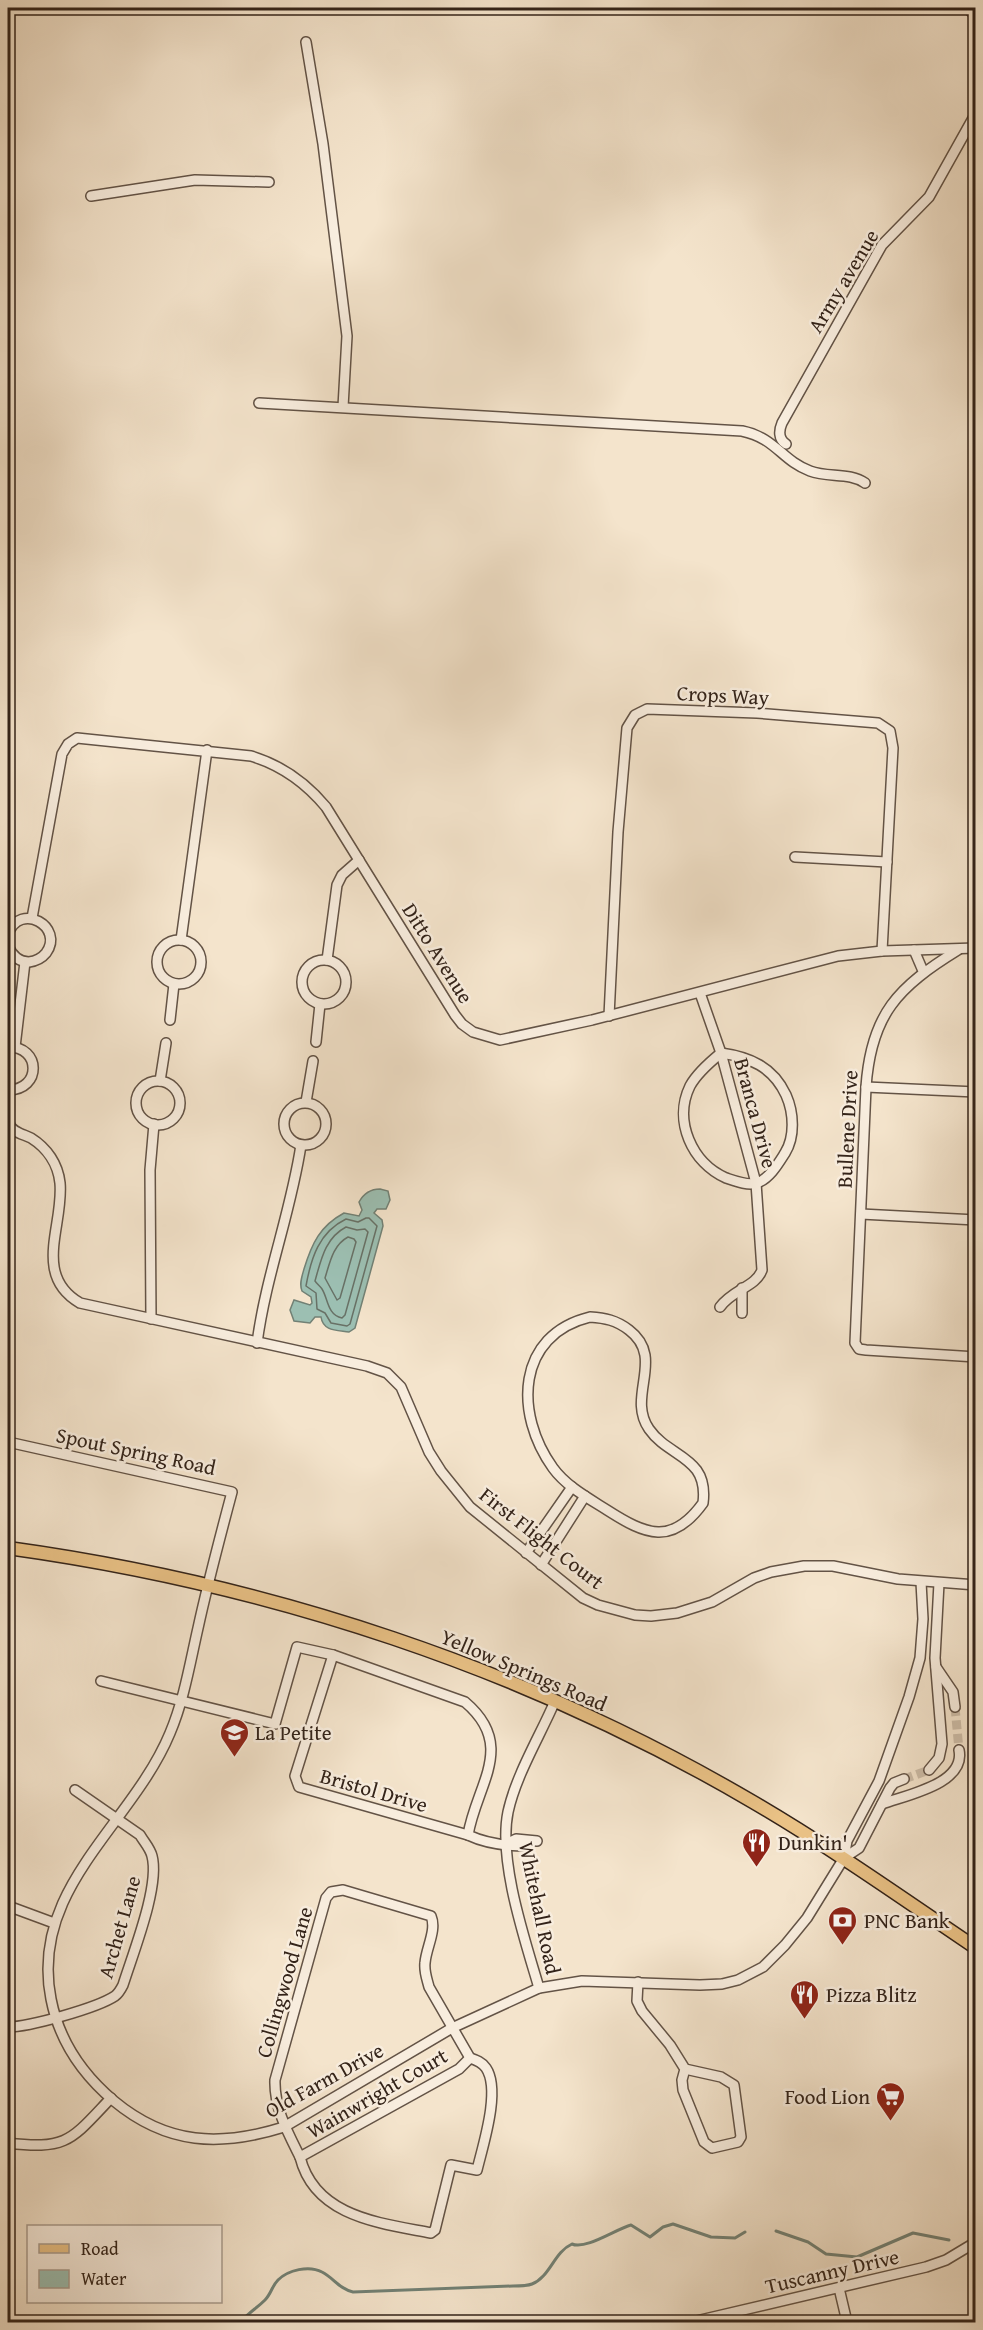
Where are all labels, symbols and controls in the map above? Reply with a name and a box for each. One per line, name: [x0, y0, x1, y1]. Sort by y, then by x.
street label: Army avenue: [800, 223, 886, 339]
street label: Crops Way: [676, 677, 770, 713]
street label: Ditto Avenue: [395, 897, 481, 1009]
street label: Branca Drive: [726, 1054, 786, 1172]
street label: Bullene Drive: [828, 1069, 866, 1189]
street label: Spout Spring Road: [53, 1419, 220, 1483]
street label: First Flight Court: [473, 1479, 612, 1597]
street label: Yellow Springs Road: [436, 1621, 613, 1719]
school or university icon: La Petite: [218, 1716, 250, 1758]
place label: La Petite: [255, 1717, 332, 1748]
street label: Bristol Drive: [317, 1760, 432, 1820]
restaurant icon: Dunkin': [741, 1826, 773, 1868]
place label: Dunkin': [778, 1827, 848, 1858]
street label: Whitehall Road: [511, 1839, 569, 1978]
street label: Archet Lane: [90, 1872, 148, 1982]
street label: Collingwood Lane: [248, 1903, 320, 2061]
bank icon: PNC Bank: [827, 1904, 859, 1946]
place label: PNC Bank: [864, 1905, 950, 1936]
restaurant icon: Pizza Blitz: [789, 1978, 821, 2020]
place label: Pizza Blitz: [826, 1979, 916, 2010]
street label: Old Farm Drive: [259, 2035, 389, 2125]
street label: Wainwright Court: [301, 2040, 454, 2146]
supermarket icon: Food Lion: [875, 2080, 907, 2122]
place label: Food Lion: [785, 2081, 870, 2112]
legend: [27, 2225, 222, 2303]
text: Road: [81, 2235, 119, 2262]
street label: Tuscanny Drive: [762, 2241, 902, 2301]
text: Water: [81, 2265, 127, 2292]

